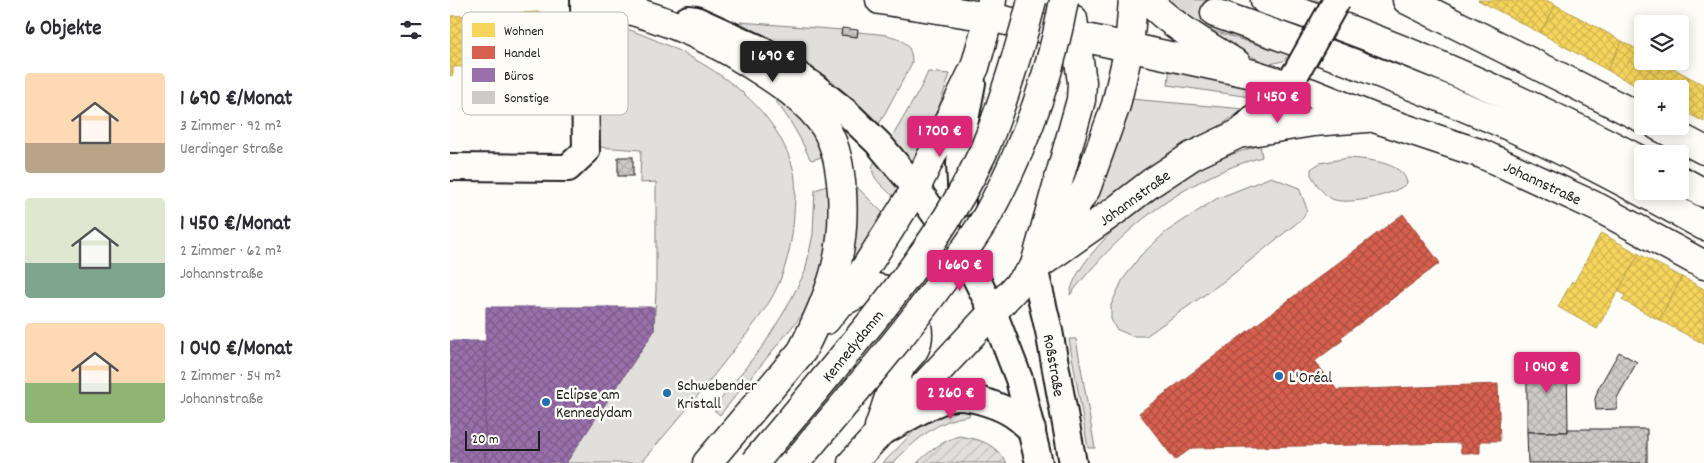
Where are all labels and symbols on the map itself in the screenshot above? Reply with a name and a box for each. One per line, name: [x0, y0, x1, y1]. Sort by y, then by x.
legend: [462, 12, 628, 115]
text: Wohnen: [504, 22, 544, 42]
pin: 1 690 €: [727, 41, 819, 83]
text: Handel: [504, 44, 541, 64]
text: Büros: [504, 67, 534, 87]
pin: 1 450 €: [1232, 82, 1324, 124]
text: Sonstige: [504, 89, 549, 109]
pin: 1 700 €: [894, 116, 986, 158]
street label: Johannstraße: [1499, 156, 1585, 212]
street label: Johannstraße: [1095, 165, 1176, 233]
pin: 1 660 €: [914, 250, 1006, 292]
street label: Kennedydamm: [818, 305, 890, 388]
street label: Roßstraße: [1036, 332, 1069, 399]
pin: 1 040 €: [1501, 352, 1593, 394]
place label: L'Oréal: [1289, 367, 1332, 390]
marker: L'Oréal: [1273, 370, 1285, 382]
place label: Schwebender Kristall: [677, 375, 757, 416]
pin: 2 260 €: [905, 378, 997, 420]
place label: Eclipse am Kennedydam: [556, 384, 632, 425]
marker: Schwebender Kristall: [661, 387, 673, 399]
marker: Eclipse am Kennedydam: [540, 396, 552, 408]
scale bar: [465, 428, 540, 451]

